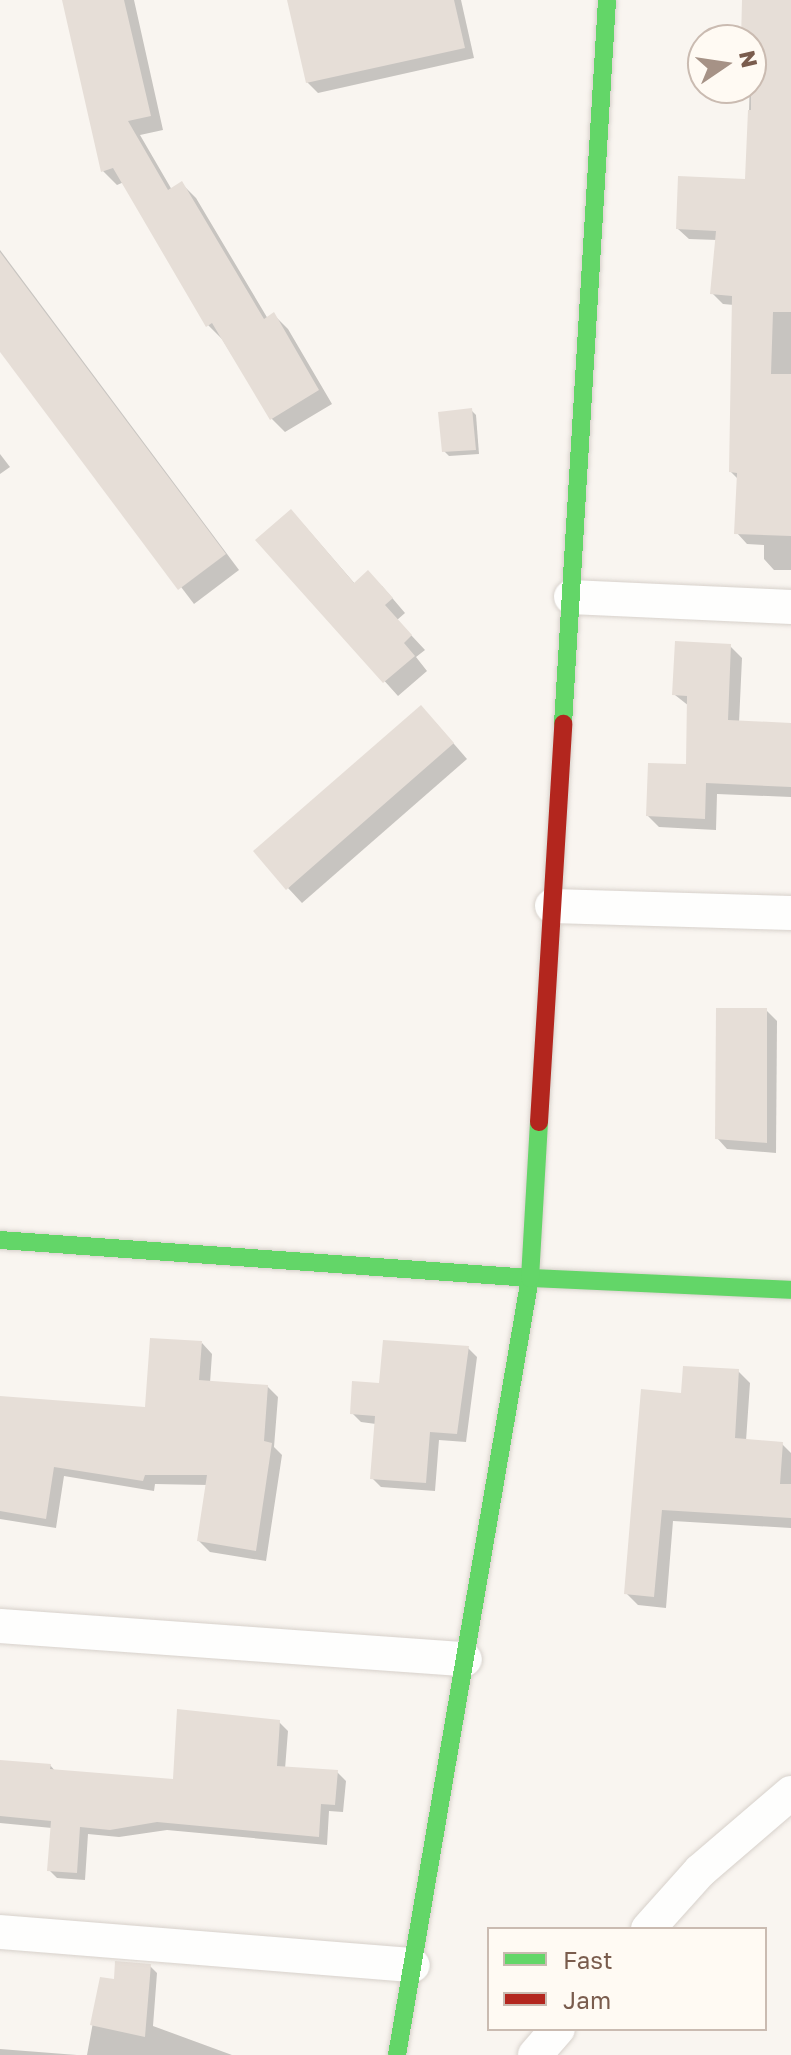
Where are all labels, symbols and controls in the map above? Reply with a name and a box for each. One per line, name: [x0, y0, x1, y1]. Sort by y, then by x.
north arrow: [687, 24, 767, 104]
text: N: [734, 48, 764, 70]
legend: [487, 1927, 767, 2031]
text: Fast: [563, 1945, 613, 1974]
text: Jam: [563, 1985, 611, 2014]

